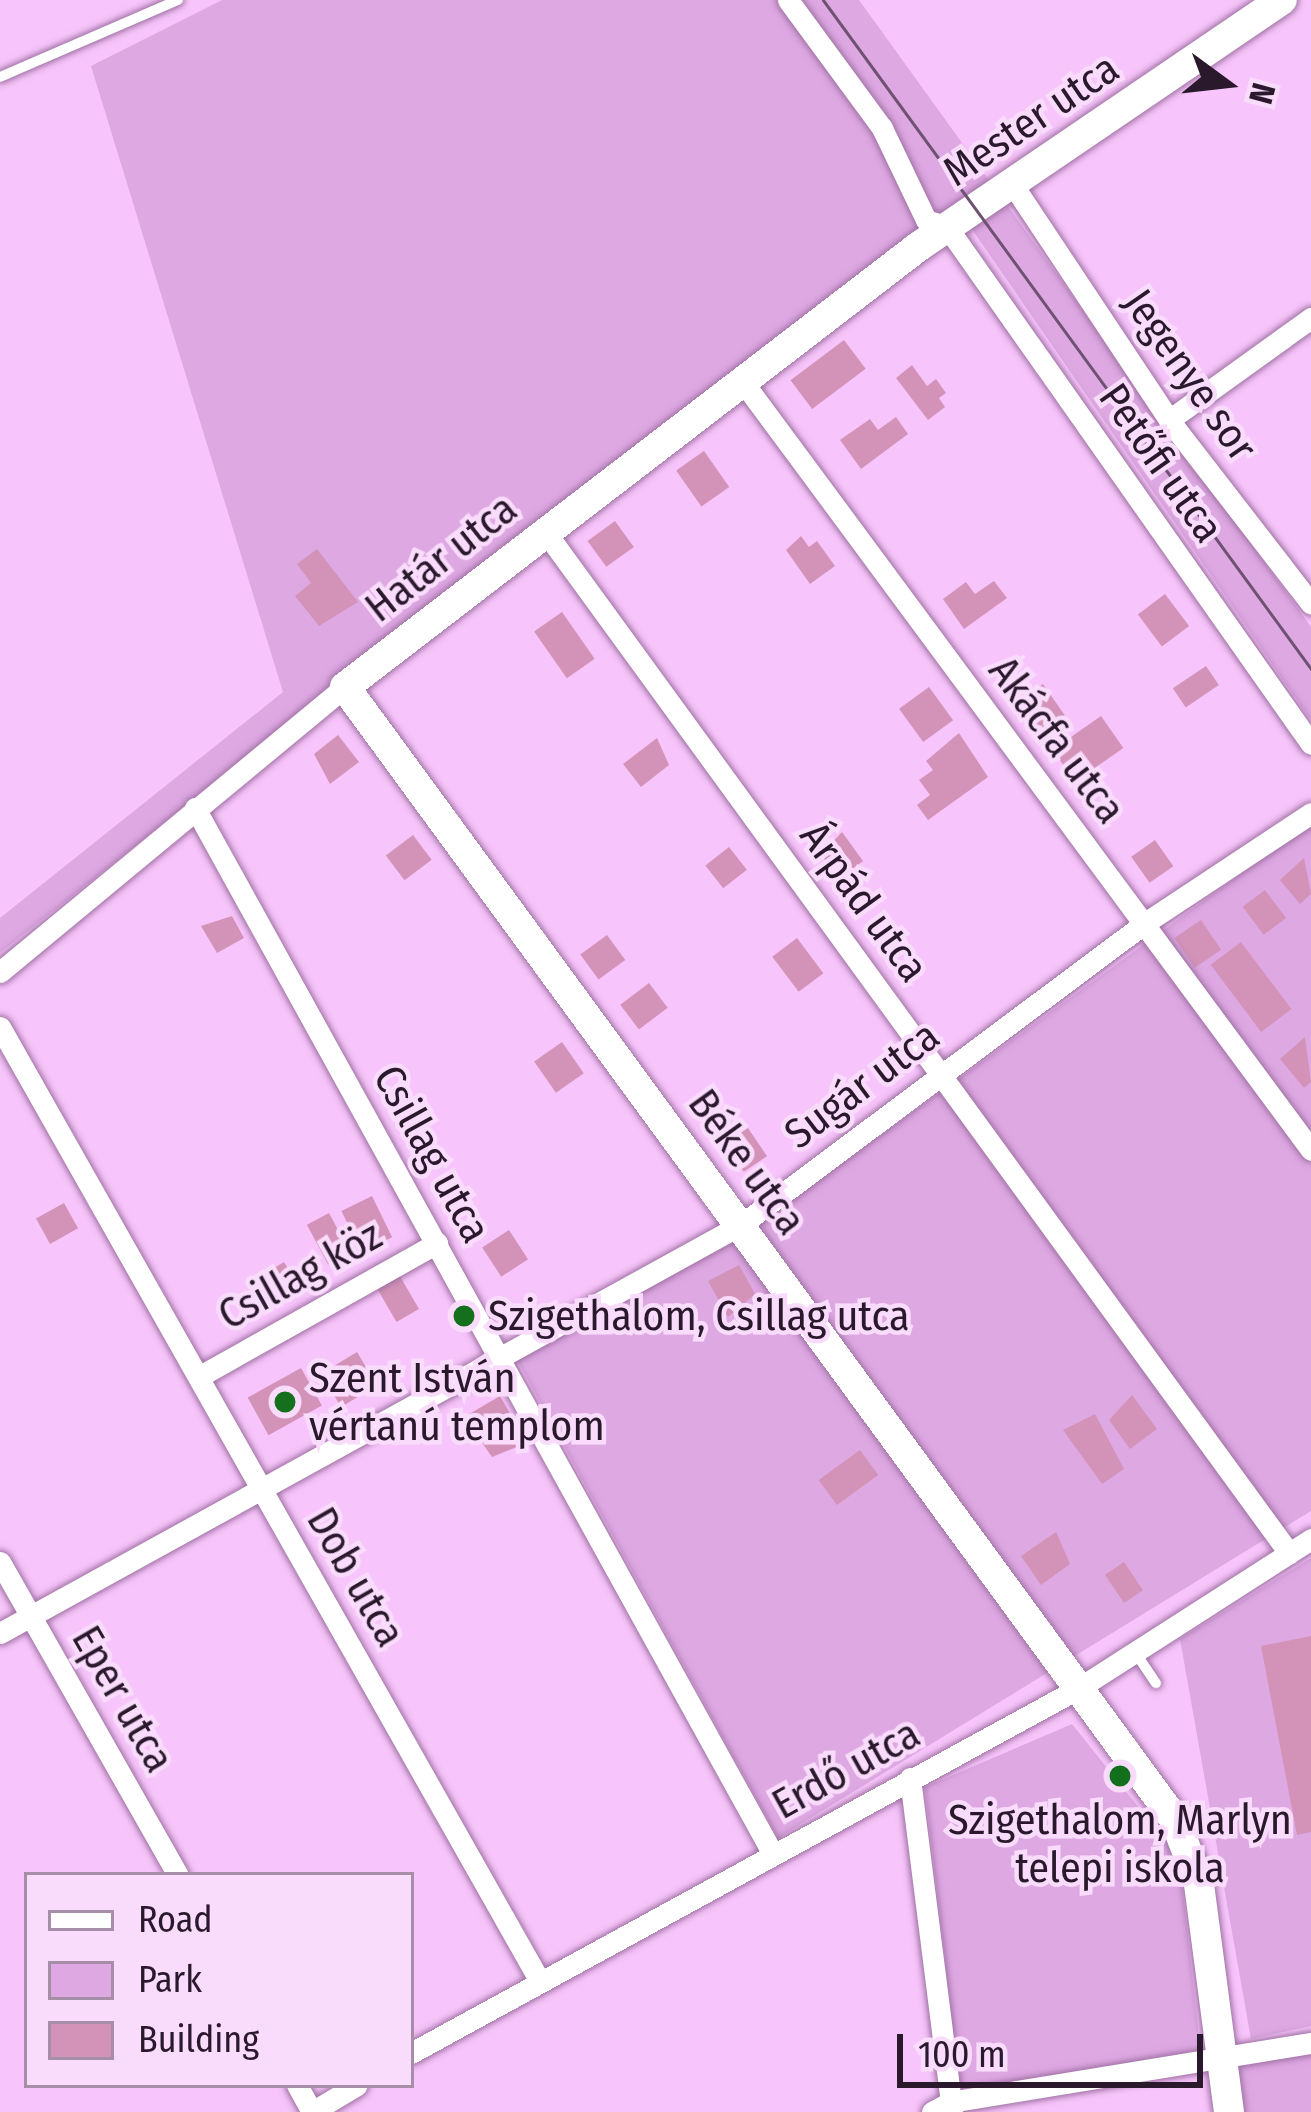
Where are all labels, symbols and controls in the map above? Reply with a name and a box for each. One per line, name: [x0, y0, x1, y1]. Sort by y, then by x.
north arrow: [1167, 24, 1287, 144]
street label: Mester utca: [934, 43, 1128, 197]
text: N: [1240, 79, 1284, 108]
street label: Jegenye sor: [1113, 280, 1267, 470]
street label: Petőfi utca: [1088, 374, 1234, 552]
street label: Határ utca: [355, 483, 527, 633]
street label: Akácfa utca: [978, 647, 1136, 833]
street label: Árpád utca: [789, 812, 939, 992]
street label: Sugár utca: [775, 1011, 949, 1159]
street label: Csillag utca: [363, 1057, 501, 1251]
street label: Béke utca: [678, 1080, 816, 1244]
street label: Csillag köz: [210, 1210, 390, 1340]
place label: Szigethalom, Csillag utca: [488, 1291, 910, 1341]
marker: Szigethalom, Csillag utca: [451, 1303, 477, 1329]
place label: Szent István vértanú templom: [309, 1353, 605, 1452]
marker: Szent István vértanú templom: [272, 1389, 298, 1415]
street label: Dob utca: [296, 1499, 416, 1655]
street label: Eper utca: [61, 1617, 185, 1781]
street label: Erdő utca: [764, 1708, 928, 1830]
marker: Szigethalom, Marlyn telepi iskola: [1107, 1763, 1133, 1789]
place label: Szigethalom, Marlyn telepi iskola: [948, 1795, 1292, 1894]
legend: [24, 1872, 414, 2088]
text: Road: [138, 1898, 213, 1942]
text: Park: [138, 1958, 202, 2002]
scale bar: [903, 2010, 1209, 2084]
text: Building: [138, 2018, 259, 2062]
text: 100 m: [918, 2033, 1006, 2077]

